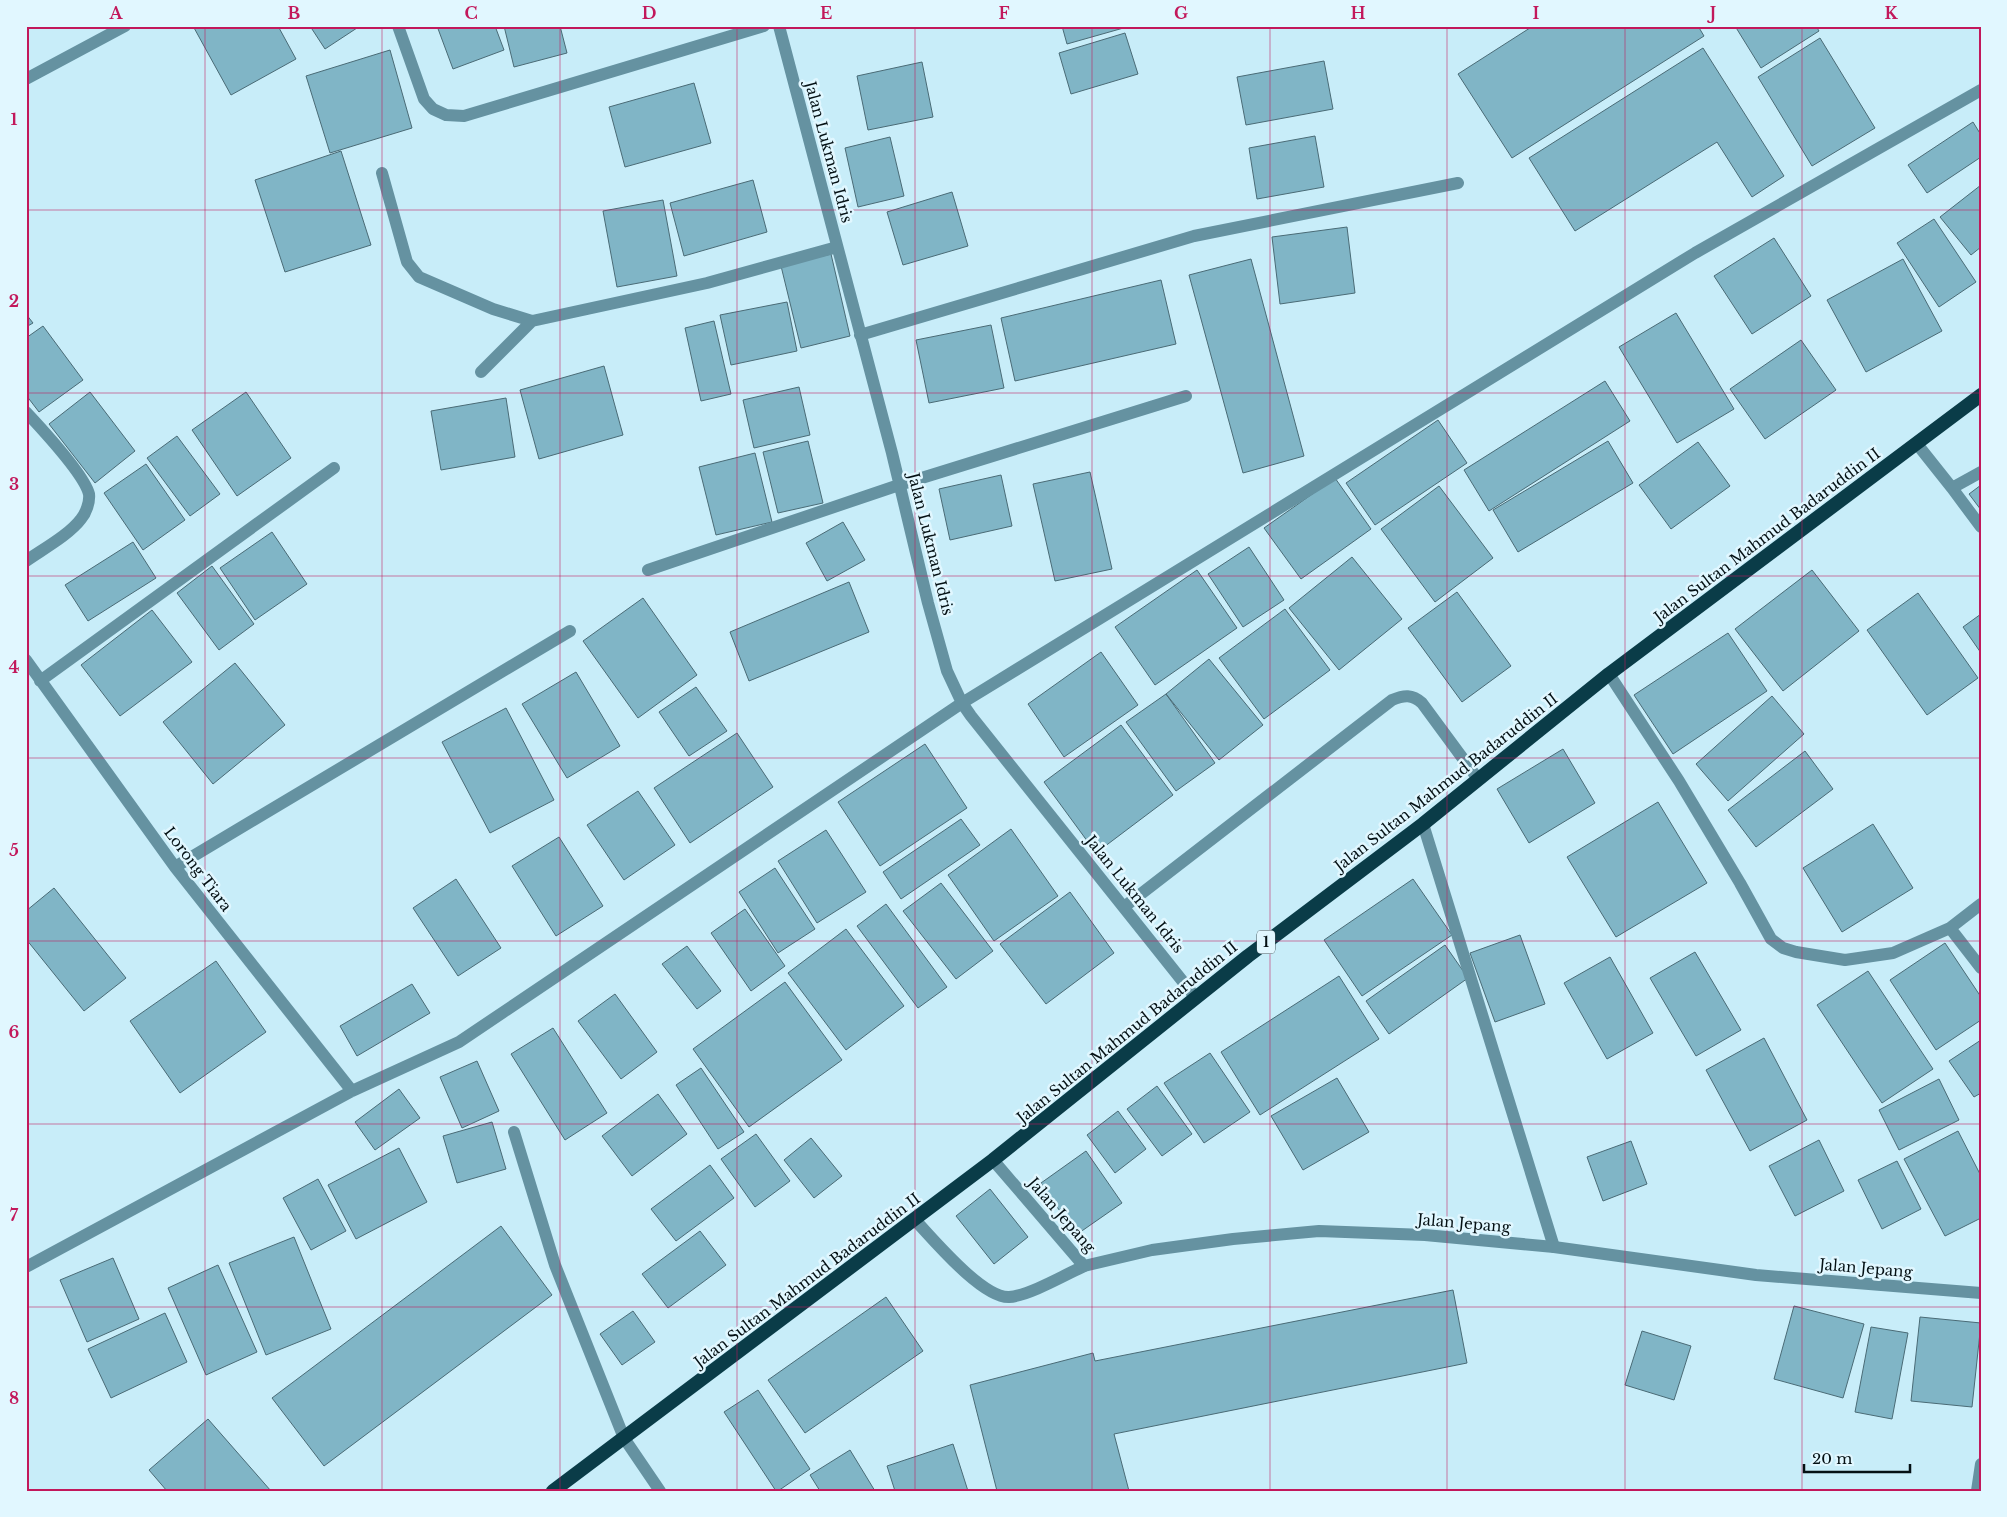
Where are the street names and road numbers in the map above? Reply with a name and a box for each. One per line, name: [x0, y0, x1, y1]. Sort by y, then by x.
street label: Jalan Lukman Idris: [800, 77, 857, 225]
street label: Jalan Sultan Mahmud Badaruddin II: [1649, 444, 1884, 628]
street label: Jalan Lukman Idris: [904, 469, 958, 617]
street label: Jalan Sultan Mahmud Badaruddin II: [1329, 689, 1561, 876]
street label: Lorong Tiara: [160, 823, 236, 916]
street label: Jalan Lukman Idris: [1080, 830, 1188, 957]
road number: 1: [1257, 930, 1275, 954]
street label: Jalan Sultan Mahmud Badaruddin II: [1011, 937, 1241, 1128]
street label: Jalan Jepang: [1023, 1172, 1101, 1257]
street label: Jalan Sultan Mahmud Badaruddin II: [689, 1189, 924, 1373]
street label: Jalan Jepang: [1415, 1209, 1512, 1237]
street label: Jalan Jepang: [1817, 1254, 1914, 1282]

